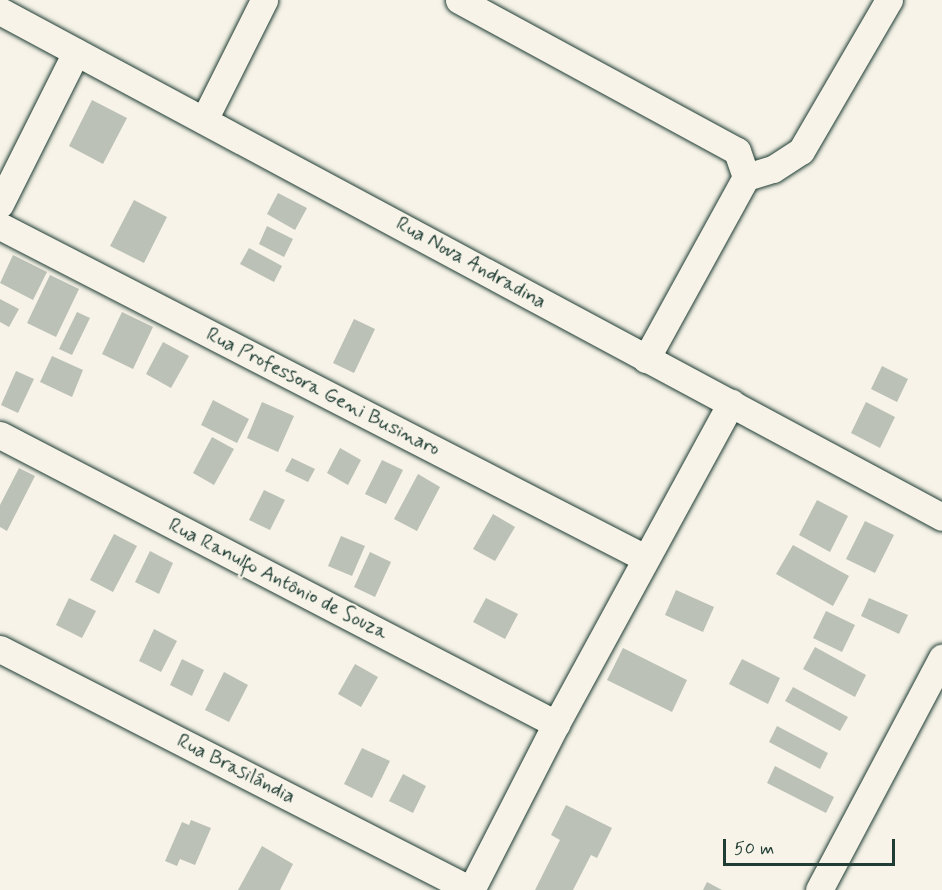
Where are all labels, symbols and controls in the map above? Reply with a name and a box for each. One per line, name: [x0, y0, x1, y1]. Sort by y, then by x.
street label: Rua Nova Andradina: [392, 212, 550, 314]
street label: Rua Professora Geni Businaro: [204, 323, 442, 461]
street label: Rua Ranulfo Antônio de Souza: [165, 514, 391, 644]
street label: Rua Brasilândia: [173, 729, 299, 809]
scale bar: [726, 827, 898, 865]
text: 50 m: [734, 837, 774, 861]

